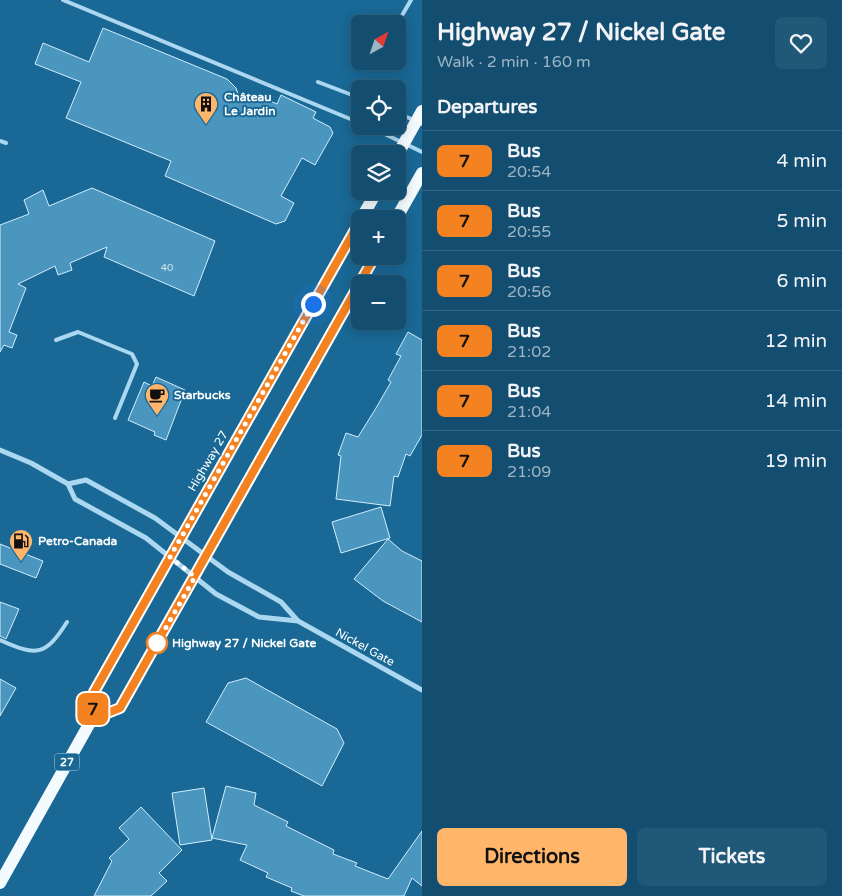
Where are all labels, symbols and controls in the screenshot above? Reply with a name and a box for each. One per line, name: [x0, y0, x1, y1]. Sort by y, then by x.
north arrow: [351, 15, 406, 70]
map controls: [351, 15, 406, 330]
button: heart: [775, 17, 827, 69]
text: Highway 27 / Nickel Gate: [437, 18, 725, 47]
text: Walk · 2 min · 160 m: [437, 52, 591, 72]
button: locate: [351, 80, 406, 135]
place label: Château Le Jardin: [224, 90, 275, 118]
building icon: Château Le Jardin: [193, 91, 219, 125]
text: Departures: [437, 96, 537, 118]
text: Bus: [507, 140, 541, 162]
button: layers: [351, 145, 406, 200]
text: 7: [459, 150, 470, 172]
text: 4 min: [776, 150, 827, 172]
text: 20:54: [507, 162, 551, 182]
text: Bus: [507, 200, 541, 222]
button: +: [351, 210, 406, 265]
text: 7: [459, 210, 470, 232]
text: 5 min: [776, 210, 827, 232]
text: 20:55: [507, 222, 551, 242]
text: Bus: [507, 260, 541, 282]
house number: 40: [161, 262, 173, 274]
text: 7: [459, 270, 470, 292]
text: 6 min: [776, 270, 827, 292]
button: −: [351, 275, 406, 330]
text: 20:56: [507, 282, 551, 302]
your location: [301, 292, 326, 317]
text: Bus: [507, 320, 541, 342]
text: 7: [459, 330, 470, 352]
text: 12 min: [764, 330, 827, 352]
text: 21:02: [507, 342, 551, 362]
text: Bus: [507, 380, 541, 402]
cafe icon: Starbucks: [144, 382, 170, 416]
place label: Starbucks: [174, 388, 231, 402]
text: 7: [459, 390, 470, 412]
text: 14 min: [764, 390, 827, 412]
text: 21:04: [507, 402, 551, 422]
street label: Highway 27: [185, 428, 231, 494]
text: Bus: [507, 440, 541, 462]
text: 7: [459, 450, 470, 472]
text: 19 min: [764, 450, 827, 472]
text: 21:09: [507, 462, 551, 482]
fuel station icon: Petro-Canada: [8, 528, 34, 562]
place label: Petro-Canada: [38, 534, 118, 548]
street label: Nickel Gate: [333, 625, 397, 669]
marker: Highway 27 / Nickel Gate: [146, 632, 168, 654]
place label: Highway 27 / Nickel Gate: [172, 636, 316, 651]
line badge: 7: [77, 693, 109, 725]
text: 7: [87, 698, 99, 720]
road number: 27: [54, 754, 80, 770]
button: Directions: [437, 828, 627, 886]
button: Tickets: [637, 828, 827, 886]

